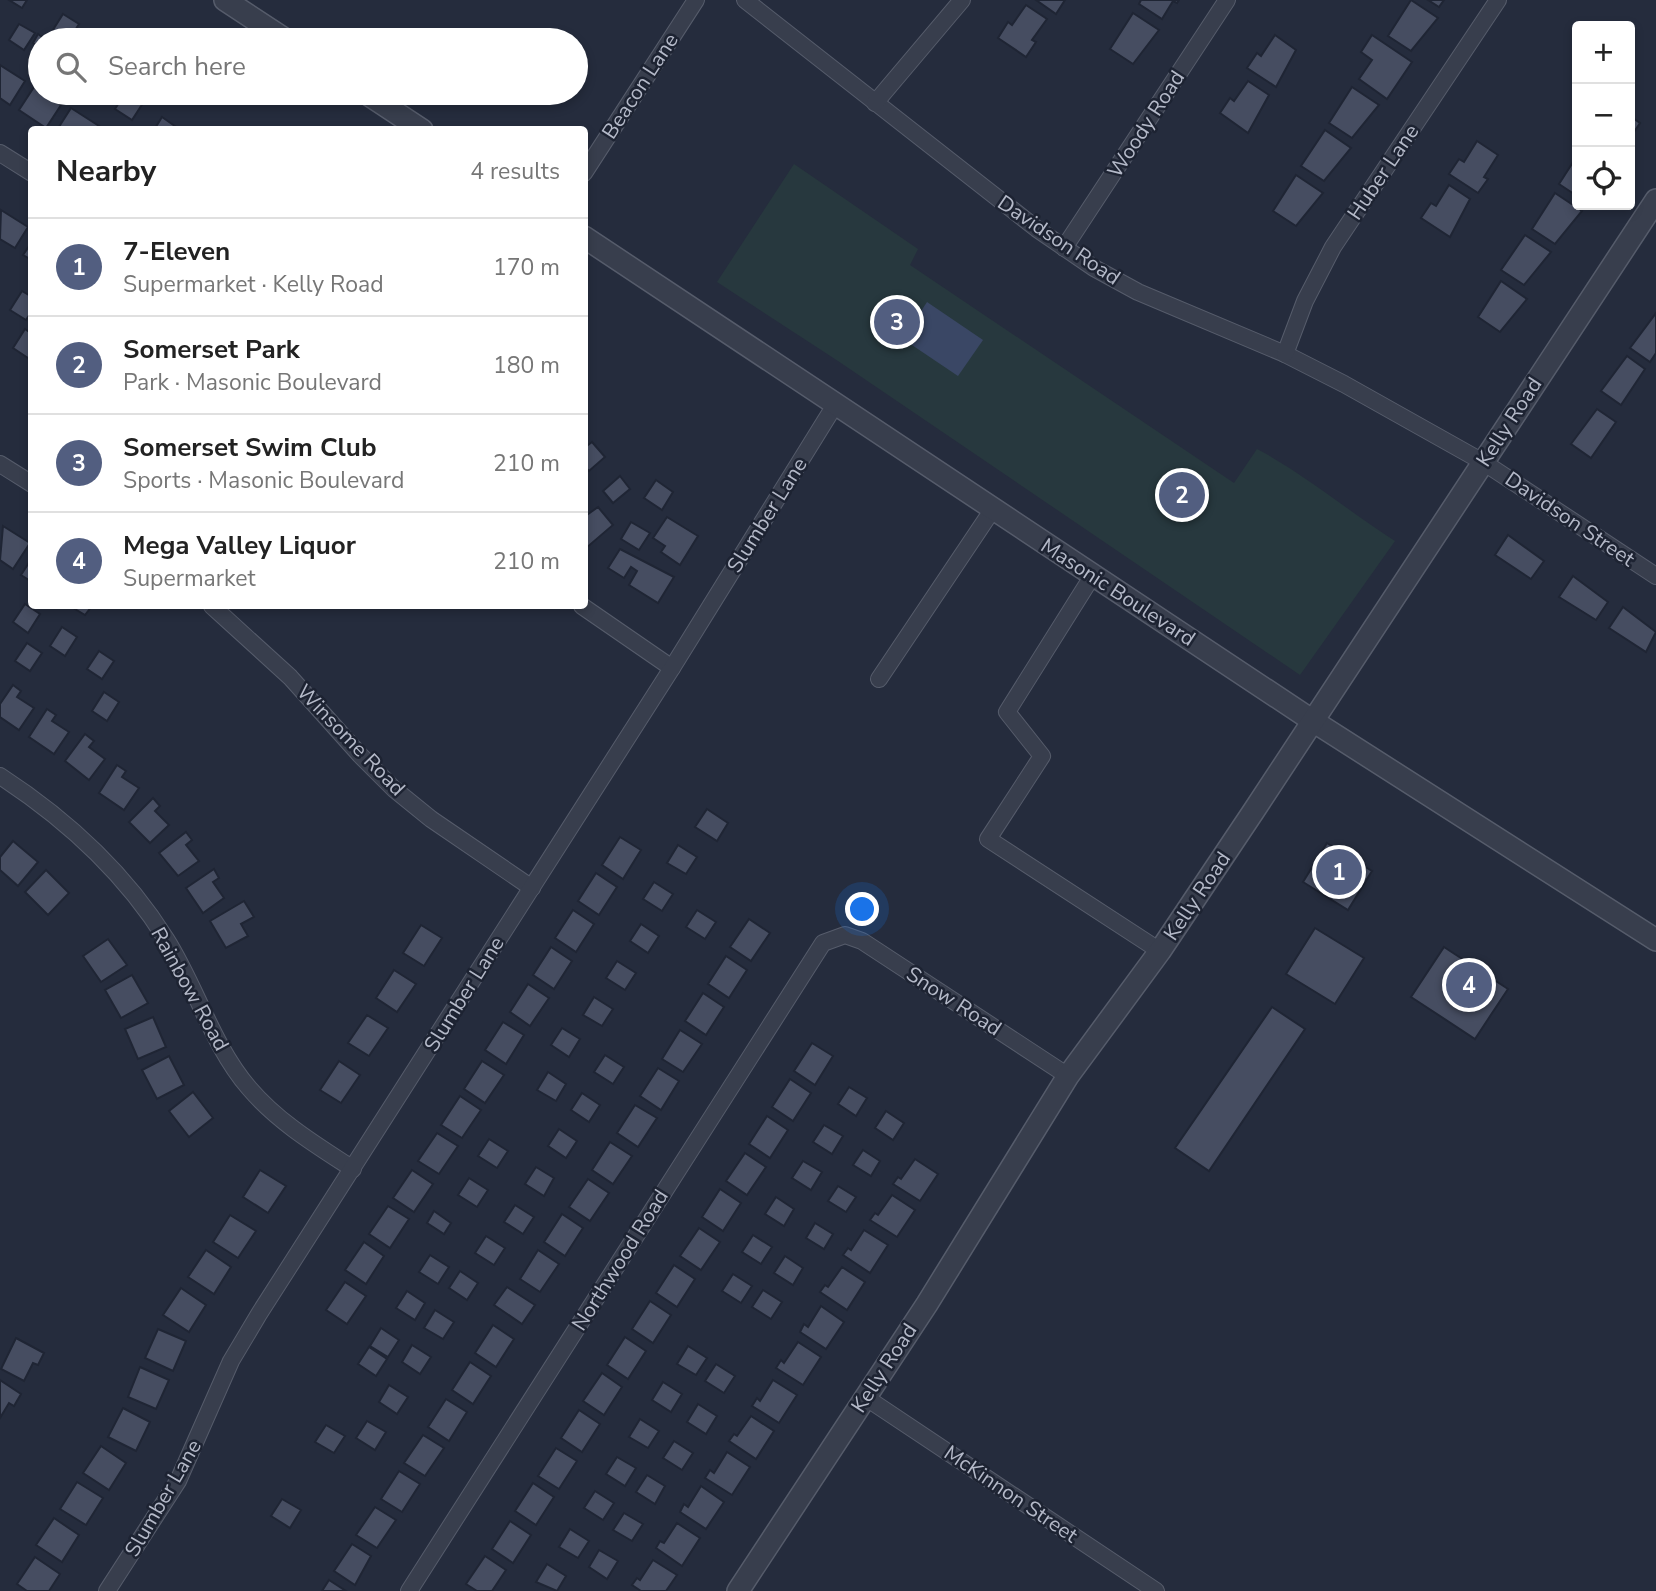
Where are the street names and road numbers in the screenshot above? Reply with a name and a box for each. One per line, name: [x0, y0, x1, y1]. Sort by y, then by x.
street label: Beacon Lane: [595, 28, 685, 144]
street label: Woody Road: [1101, 65, 1191, 183]
street label: Huber Lane: [1341, 119, 1425, 225]
street label: Davidson Road: [992, 189, 1126, 291]
street label: Kelly Road: [1470, 372, 1548, 472]
street label: Slumber Lane: [720, 452, 814, 578]
street label: Davidson Street: [1500, 465, 1641, 573]
street label: Masonic Boulevard: [1035, 532, 1201, 652]
street label: Winsome Road: [291, 678, 411, 802]
street label: Kelly Road: [1157, 846, 1237, 946]
street label: Rainbow Road: [144, 922, 236, 1056]
street label: Slumber Lane: [417, 931, 511, 1057]
street label: Snow Road: [901, 960, 1007, 1042]
street label: Northwood Road: [565, 1184, 675, 1336]
street label: Kelly Road: [845, 1318, 923, 1418]
street label: Slumber Lane: [118, 1434, 208, 1562]
street label: McKinnon Street: [939, 1439, 1084, 1550]

